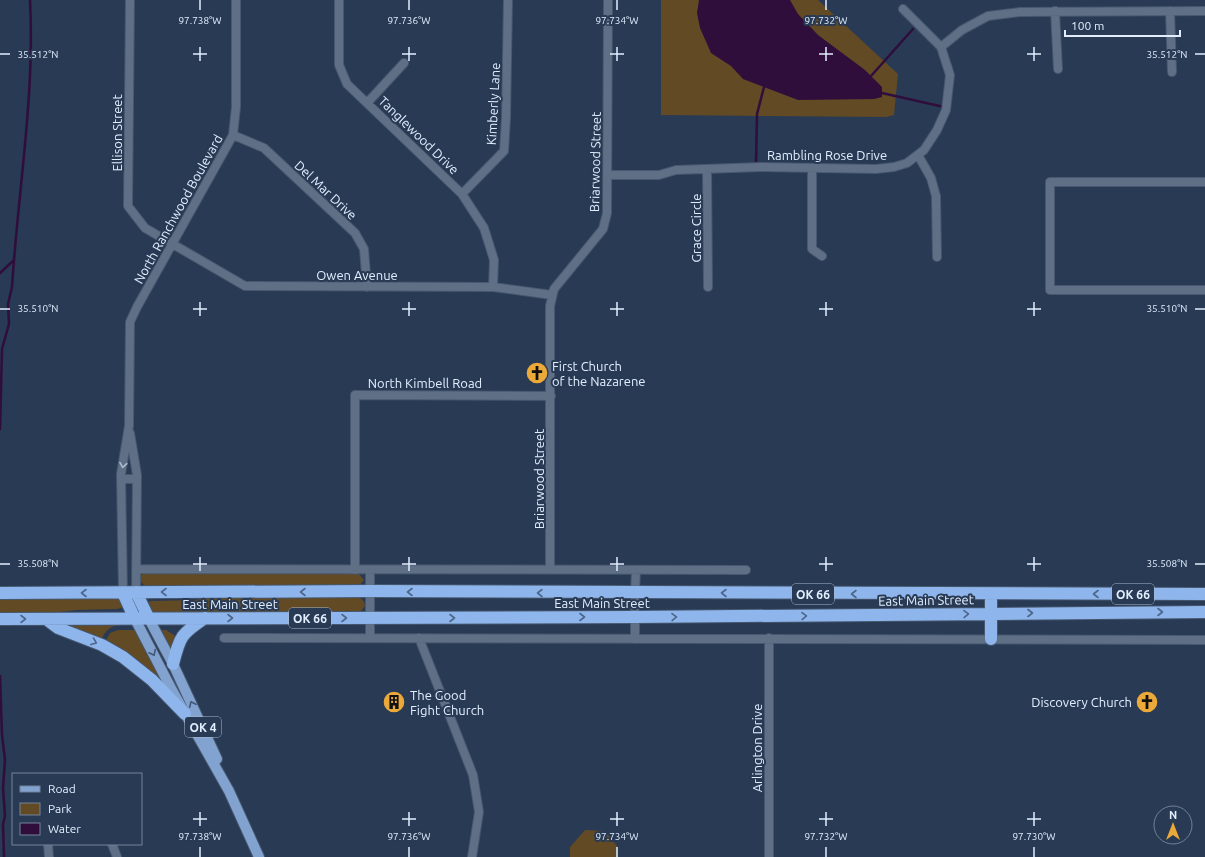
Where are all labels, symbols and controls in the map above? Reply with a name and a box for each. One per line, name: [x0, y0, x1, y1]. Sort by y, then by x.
scale bar: [1065, 12, 1180, 38]
text: 97.738°W: [178, 15, 222, 26]
text: 97.736°W: [387, 15, 431, 26]
text: 97.734°W: [595, 15, 639, 26]
text: 97.732°W: [804, 15, 848, 26]
text: 100 m: [1071, 19, 1104, 32]
text: 35.512°N: [17, 49, 59, 60]
text: 35.512°N: [1146, 49, 1188, 60]
street label: Kimberly Lane: [484, 62, 502, 146]
street label: Tanglewood Drive: [376, 93, 462, 177]
street label: Ellison Street: [110, 94, 124, 172]
street label: Briarwood Street: [587, 112, 603, 212]
street label: North Ranchwood Boulevard: [131, 132, 225, 286]
street label: Rambling Rose Drive: [767, 148, 887, 162]
street label: Del Mar Drive: [292, 158, 360, 222]
street label: Grace Circle: [689, 193, 703, 263]
street label: Owen Avenue: [316, 268, 398, 282]
text: 35.510°N: [17, 303, 59, 314]
text: 35.510°N: [1146, 303, 1188, 314]
place label: First Church of the Nazarene: [552, 359, 646, 388]
church icon: First Church of the Nazarene: [524, 360, 550, 386]
street label: North Kimbell Road: [368, 376, 482, 390]
street label: Briarwood Street: [532, 429, 546, 529]
one-way arrow: [119, 462, 128, 468]
text: 35.508°N: [17, 558, 59, 569]
text: 35.508°N: [1146, 558, 1188, 569]
road number: OK 66: [792, 584, 834, 604]
road number: OK 66: [1112, 584, 1154, 604]
one-way arrow: [161, 588, 167, 596]
one-way arrow: [300, 588, 306, 596]
one-way arrow: [407, 588, 413, 596]
one-way arrow: [537, 588, 543, 597]
one-way arrow: [81, 589, 87, 597]
one-way arrow: [721, 589, 727, 597]
one-way arrow: [851, 590, 857, 598]
one-way arrow: [1093, 590, 1099, 598]
street label: East Main Street: [878, 592, 974, 608]
street label: East Main Street: [554, 596, 650, 610]
street label: East Main Street: [182, 597, 278, 611]
road number: OK 66: [289, 608, 331, 628]
one-way arrow: [1157, 608, 1163, 616]
one-way arrow: [1027, 609, 1033, 617]
one-way arrow: [963, 610, 969, 618]
one-way arrow: [801, 612, 807, 620]
one-way arrow: [579, 613, 585, 621]
one-way arrow: [671, 613, 677, 621]
one-way arrow: [227, 614, 233, 622]
one-way arrow: [341, 614, 347, 622]
one-way arrow: [449, 614, 455, 622]
one-way arrow: [20, 615, 26, 623]
one-way arrow: [90, 637, 98, 645]
one-way arrow: [148, 649, 156, 656]
place label: The Good Fight Church: [410, 688, 484, 717]
building icon: The Good Fight Church: [381, 689, 407, 715]
church icon: Discovery Church: [1134, 689, 1160, 715]
place label: Discovery Church: [1031, 695, 1132, 709]
one-way arrow: [189, 700, 197, 708]
street label: Arlington Drive: [750, 704, 764, 792]
road number: OK 4: [185, 717, 221, 737]
legend: [12, 773, 142, 845]
text: Road: [48, 782, 76, 795]
text: Park: [48, 802, 72, 815]
north arrow: [1153, 805, 1193, 845]
text: N: [1169, 809, 1177, 821]
text: Water: [48, 822, 81, 835]
text: 97.738°W: [178, 831, 222, 842]
text: 97.736°W: [387, 831, 431, 842]
text: 97.734°W: [595, 831, 639, 842]
text: 97.732°W: [804, 831, 848, 842]
text: 97.730°W: [1012, 831, 1056, 842]

